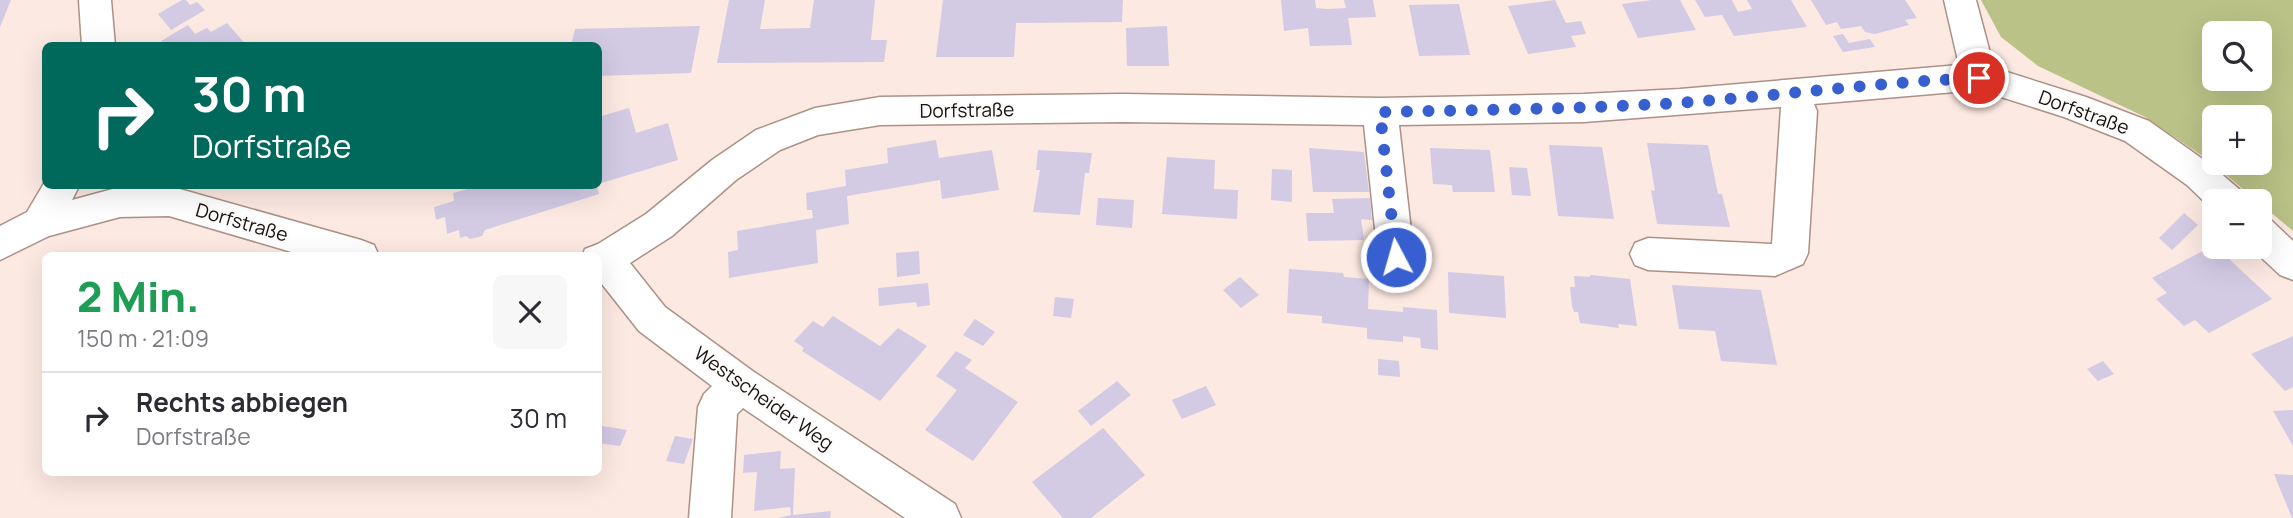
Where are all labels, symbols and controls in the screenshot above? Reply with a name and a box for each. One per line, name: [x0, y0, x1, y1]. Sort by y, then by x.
map controls: [2202, 21, 2272, 259]
button: search: [2202, 21, 2272, 91]
pin: [1949, 48, 2009, 108]
icon: arrive: [1960, 59, 1998, 97]
text: 30 m: [192, 60, 307, 127]
icon: right: [77, 70, 168, 161]
street label: Dorfstraße: [2035, 84, 2133, 140]
street label: Dorfstraße: [919, 96, 1015, 124]
button: +: [2202, 105, 2272, 175]
text: Dorfstraße: [192, 124, 351, 168]
button: −: [2202, 189, 2272, 259]
street label: Dorfstraße: [193, 196, 291, 248]
position arrow: [1359, 220, 1433, 294]
text: 2 Min.: [77, 267, 199, 325]
button: close: [493, 275, 567, 349]
text: 150 m · 21:09: [77, 322, 209, 354]
street label: Westscheider Weg: [689, 340, 839, 456]
text: Rechts abbiegen: [136, 384, 348, 420]
icon: right: [77, 399, 115, 437]
text: 30 m: [510, 400, 567, 436]
text: Dorfstraße: [136, 420, 251, 452]

